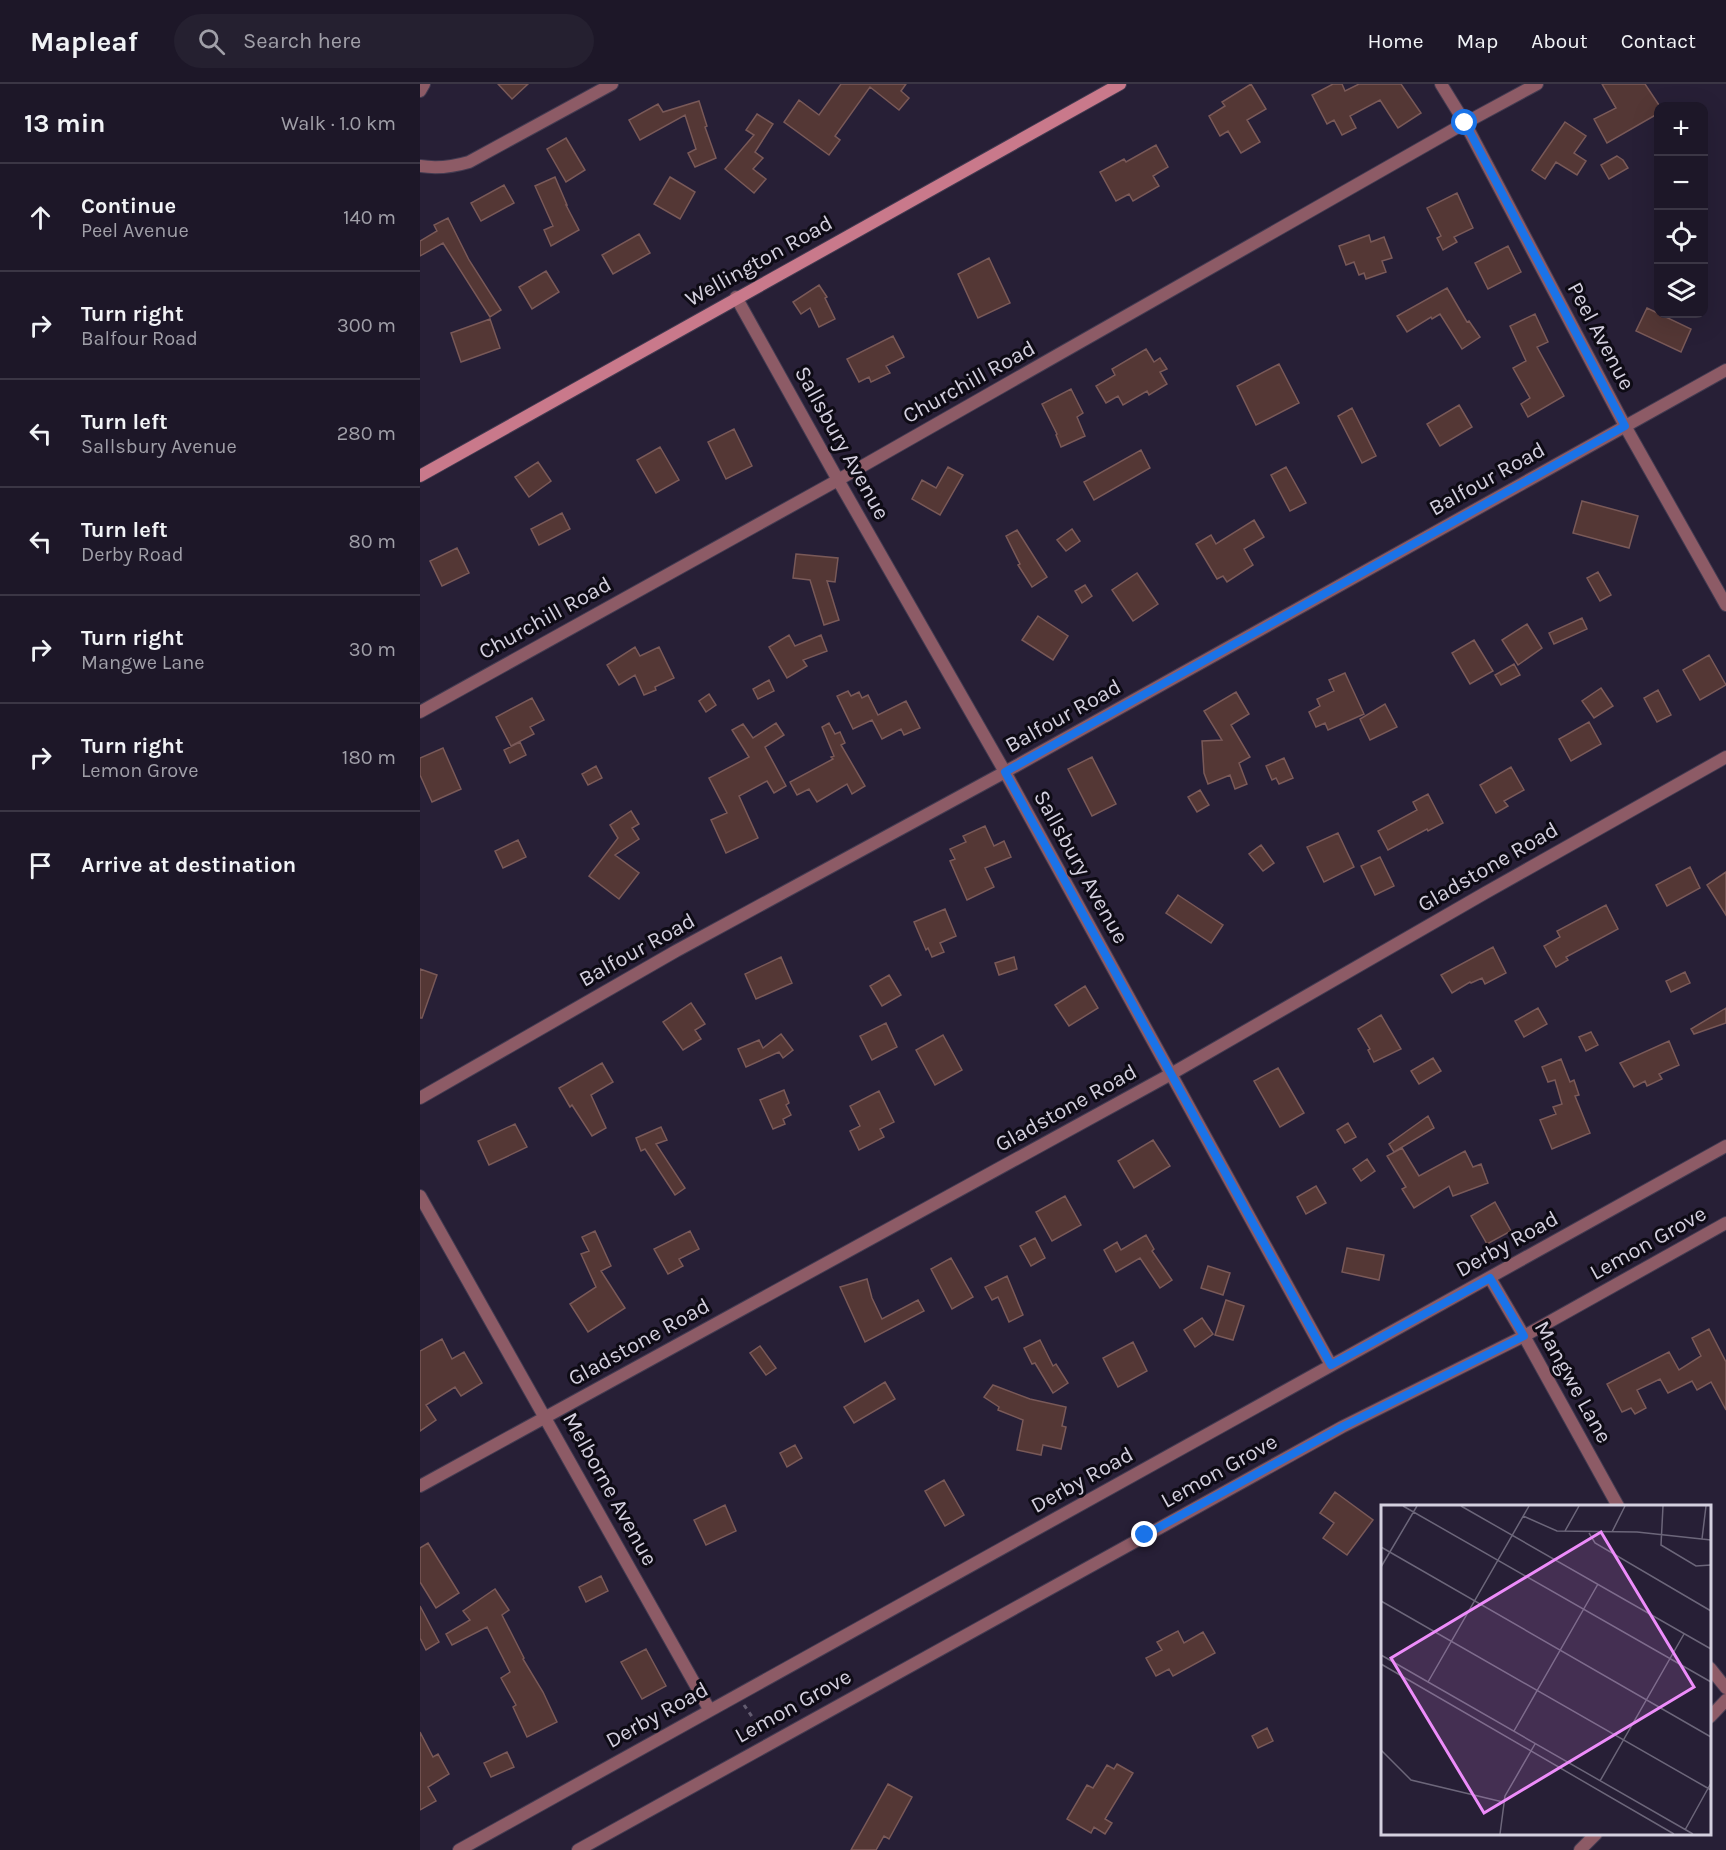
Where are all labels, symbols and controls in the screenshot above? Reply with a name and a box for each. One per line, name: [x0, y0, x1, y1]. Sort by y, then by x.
search box: [174, 14, 594, 68]
text: Mapleaf: [30, 25, 138, 58]
icon: search: [195, 25, 228, 58]
text: Search here: [243, 28, 361, 54]
text: Home: [1368, 29, 1424, 53]
text: Map: [1457, 29, 1498, 53]
text: About: [1531, 29, 1588, 53]
text: Contact: [1621, 29, 1696, 53]
map controls: [1654, 102, 1708, 318]
button: +: [1654, 102, 1708, 156]
text: 13 min: [24, 108, 105, 139]
route start: [1451, 109, 1477, 135]
text: Walk · 1.0 km: [281, 112, 396, 135]
button: −: [1654, 156, 1708, 210]
text: Continue: [81, 193, 176, 219]
icon: ahead: [24, 201, 57, 234]
text: 140 m: [343, 206, 396, 229]
street label: Wellington Road: [681, 210, 837, 312]
button: locate: [1654, 210, 1708, 264]
text: Peel Avenue: [81, 219, 189, 242]
button: layers: [1654, 264, 1708, 318]
street label: Peel Avenue: [1562, 278, 1640, 394]
text: Turn right: [81, 301, 184, 327]
icon: right: [24, 309, 57, 342]
text: 300 m: [337, 314, 396, 337]
text: Balfour Road: [81, 327, 198, 350]
street label: Churchill Road: [898, 335, 1040, 429]
street label: Sallsbury Avenue: [789, 362, 895, 524]
text: Turn left: [81, 409, 168, 435]
icon: left: [24, 417, 57, 450]
text: 280 m: [337, 422, 396, 445]
text: Sallsbury Avenue: [81, 435, 237, 458]
street label: Balfour Road: [1424, 436, 1550, 522]
text: Turn left: [81, 517, 168, 543]
icon: left: [24, 525, 57, 558]
text: 80 m: [348, 530, 396, 553]
text: Derby Road: [81, 543, 184, 566]
street label: Churchill Road: [474, 571, 616, 665]
text: Turn right: [81, 625, 184, 651]
icon: right: [24, 633, 57, 666]
text: 30 m: [349, 638, 396, 661]
text: Mangwe Lane: [81, 651, 205, 674]
street label: Balfour Road: [1000, 673, 1126, 759]
text: Turn right: [81, 733, 184, 759]
icon: right: [24, 741, 57, 774]
text: 180 m: [342, 746, 396, 769]
text: Lemon Grove: [81, 759, 198, 782]
street label: Sallsbury Avenue: [1028, 786, 1134, 948]
street label: Gladstone Road: [1413, 816, 1563, 918]
icon: arrive: [24, 849, 57, 882]
text: Arrive at destination: [81, 852, 296, 878]
street label: Balfour Road: [574, 907, 700, 993]
street label: Gladstone Road: [991, 1058, 1141, 1158]
street label: Lemon Grove: [1585, 1200, 1711, 1286]
street label: Derby Road: [1451, 1205, 1563, 1283]
street label: Gladstone Road: [564, 1292, 714, 1392]
street label: Mangwe Lane: [1529, 1316, 1617, 1448]
street label: Melborne Avenue: [557, 1408, 663, 1570]
street label: Lemon Grove: [1156, 1428, 1282, 1514]
street label: Derby Road: [1026, 1441, 1138, 1519]
inset map: [1381, 1505, 1711, 1835]
route end: [1131, 1521, 1157, 1547]
street label: Lemon Grove: [730, 1663, 856, 1749]
street label: Derby Road: [601, 1676, 713, 1754]

